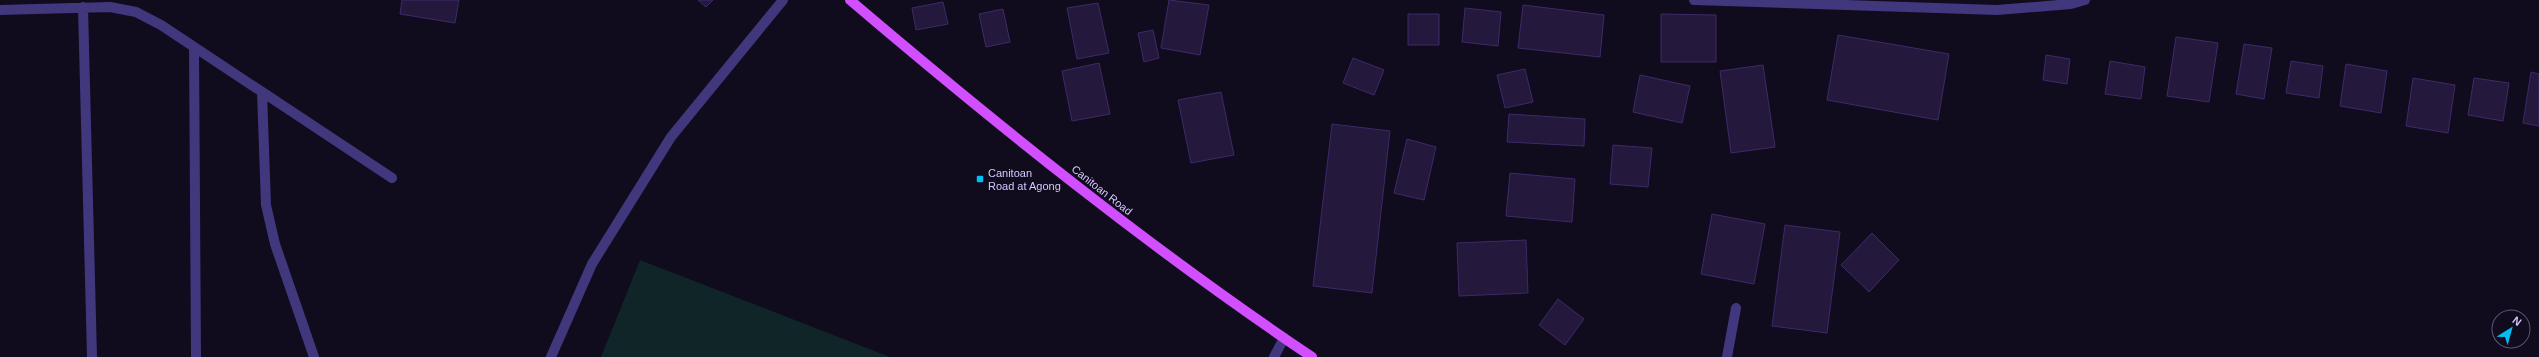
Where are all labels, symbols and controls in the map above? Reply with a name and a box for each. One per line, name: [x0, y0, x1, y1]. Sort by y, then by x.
street label: Canitoan Road: [1069, 163, 1135, 217]
place label: Canitoan Road at Agong: [988, 167, 1061, 192]
marker: Canitoan Road at Agong: [975, 174, 985, 184]
north arrow: [2491, 309, 2531, 349]
text: N: [2510, 314, 2524, 328]

